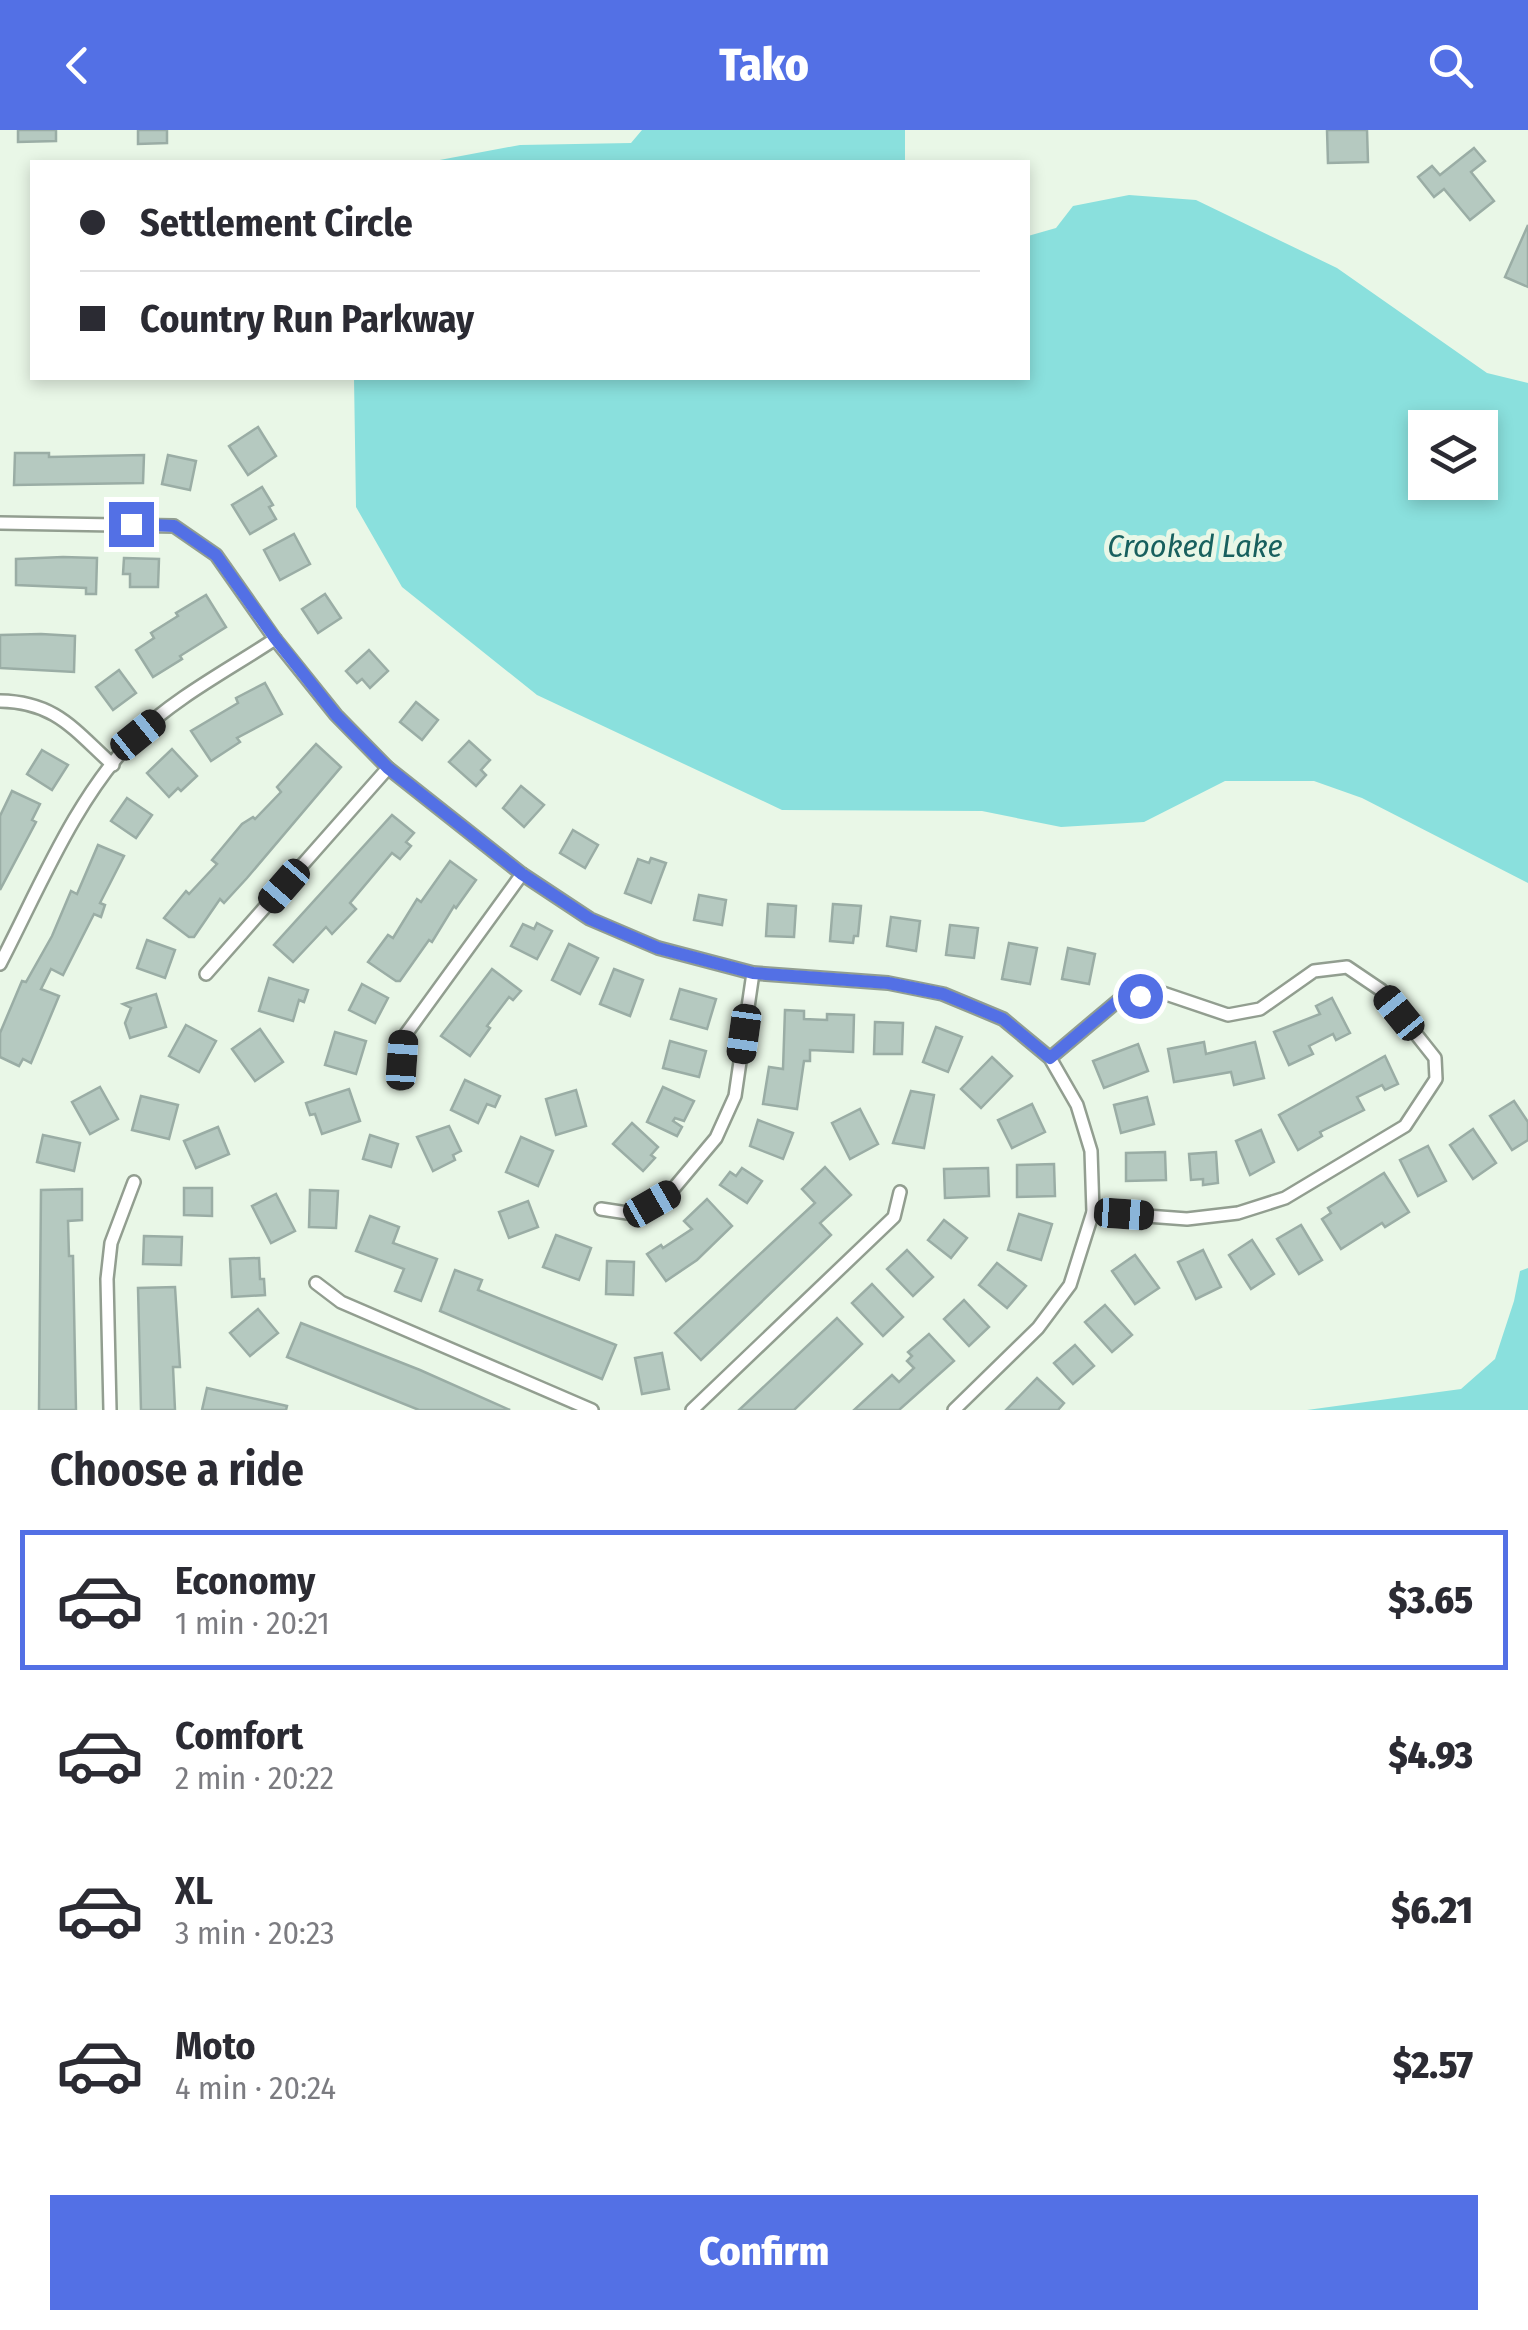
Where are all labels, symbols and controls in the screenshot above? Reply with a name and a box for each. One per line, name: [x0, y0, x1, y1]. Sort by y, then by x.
icon: back: [50, 38, 105, 93]
text: Tako: [719, 38, 809, 92]
icon: search: [1423, 38, 1478, 93]
text: Settlement Circle: [140, 200, 413, 246]
text: Country Run Parkway: [140, 296, 474, 342]
map controls: [1408, 410, 1498, 500]
button: layers: [1408, 410, 1498, 500]
route end: [109, 502, 154, 547]
water label: Crooked Lake: [1107, 527, 1283, 565]
car: [105, 704, 171, 766]
car: [253, 854, 315, 918]
route start: [1118, 974, 1163, 1019]
car: [1368, 980, 1430, 1046]
car: [725, 1002, 763, 1066]
car: [385, 1029, 419, 1091]
car: [619, 1176, 685, 1232]
car: [1093, 1197, 1155, 1231]
text: Choose a ride: [50, 1443, 304, 1497]
icon: car: [55, 1555, 145, 1645]
text: Economy: [175, 1558, 315, 1604]
text: $3.65: [1388, 1577, 1473, 1623]
text: 1 min · 20:21: [175, 1604, 330, 1642]
icon: car: [55, 1710, 145, 1800]
text: Comfort: [175, 1713, 303, 1759]
text: $4.93: [1388, 1732, 1473, 1778]
text: 2 min · 20:22: [175, 1759, 334, 1797]
icon: car: [55, 1865, 145, 1955]
text: XL: [175, 1868, 213, 1914]
text: $6.21: [1391, 1887, 1473, 1933]
text: 3 min · 20:23: [175, 1914, 334, 1952]
icon: car: [55, 2020, 145, 2110]
text: Moto: [175, 2023, 256, 2069]
text: $2.57: [1393, 2042, 1473, 2088]
text: 4 min · 20:24: [175, 2069, 336, 2107]
button: Confirm: [50, 2195, 1478, 2310]

